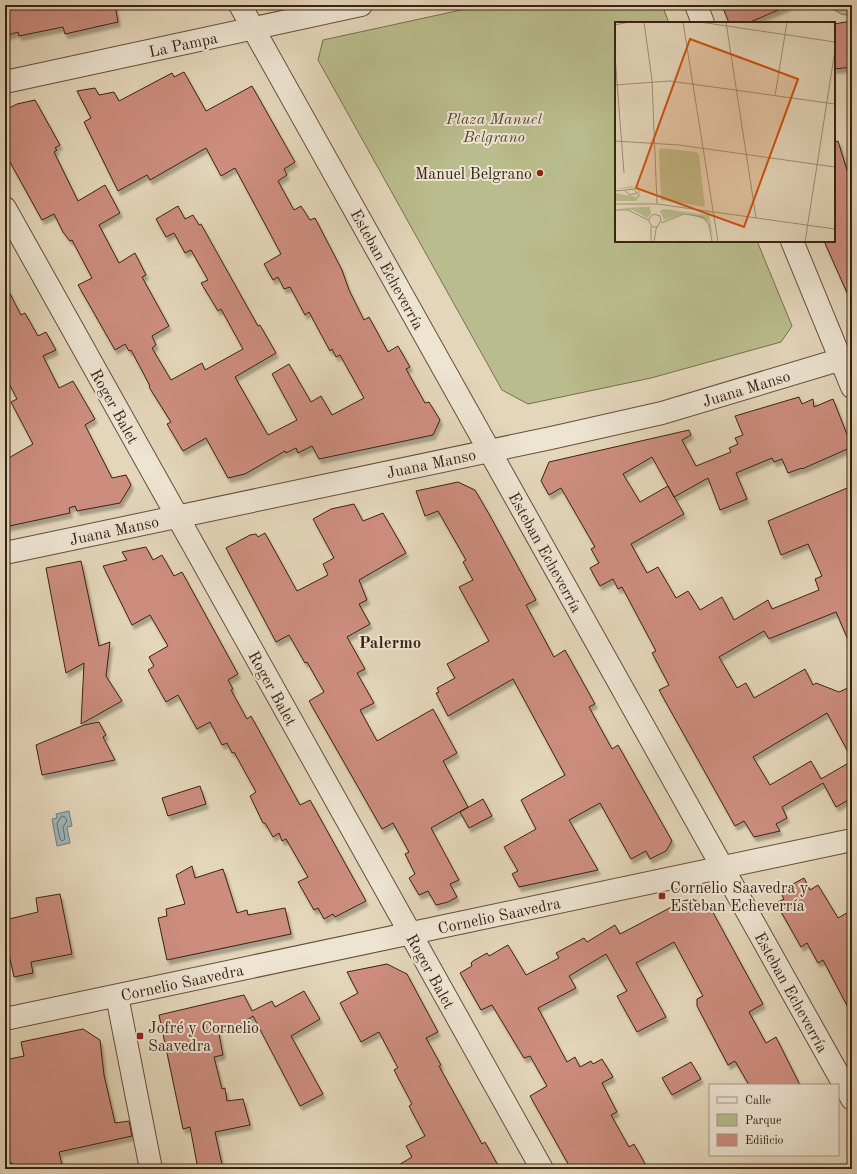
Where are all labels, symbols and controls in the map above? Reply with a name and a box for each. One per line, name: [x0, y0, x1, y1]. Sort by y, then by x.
inset map: [615, 22, 835, 242]
street label: La Pampa: [147, 31, 219, 61]
park label: Plaza Manuel Belgrano: [445, 112, 542, 146]
place label: Manuel Belgrano: [415, 167, 532, 183]
marker: Manuel Belgrano: [535, 168, 545, 178]
street label: Esteban Echeverría: [347, 207, 426, 333]
street label: Roger Balet: [86, 367, 140, 447]
street label: Juana Manso: [701, 369, 792, 411]
street label: Juana Manso: [385, 448, 478, 482]
street label: Esteban Echeverría: [505, 490, 584, 616]
street label: Juana Manso: [68, 515, 161, 549]
district label: Palermo: [359, 635, 421, 652]
street label: Roger Balet: [244, 649, 298, 729]
place label: Cornelio Saavedra y Esteban Echeverría: [670, 881, 809, 915]
marker: Cornelio Saavedra y Esteban Echeverría: [657, 891, 667, 901]
street label: Cornelio Saavedra: [436, 896, 562, 938]
street label: Esteban Echeverría: [751, 930, 830, 1056]
street label: Roger Balet: [402, 932, 456, 1012]
street label: Cornelio Saavedra: [119, 963, 245, 1005]
place label: Jofré y Cornelio Saavedra: [148, 1021, 259, 1055]
marker: Jofré y Cornelio Saavedra: [135, 1031, 145, 1041]
legend: [709, 1084, 839, 1156]
text: Calle: [745, 1095, 771, 1107]
text: Parque: [745, 1115, 782, 1127]
text: Edificio: [745, 1135, 784, 1147]

